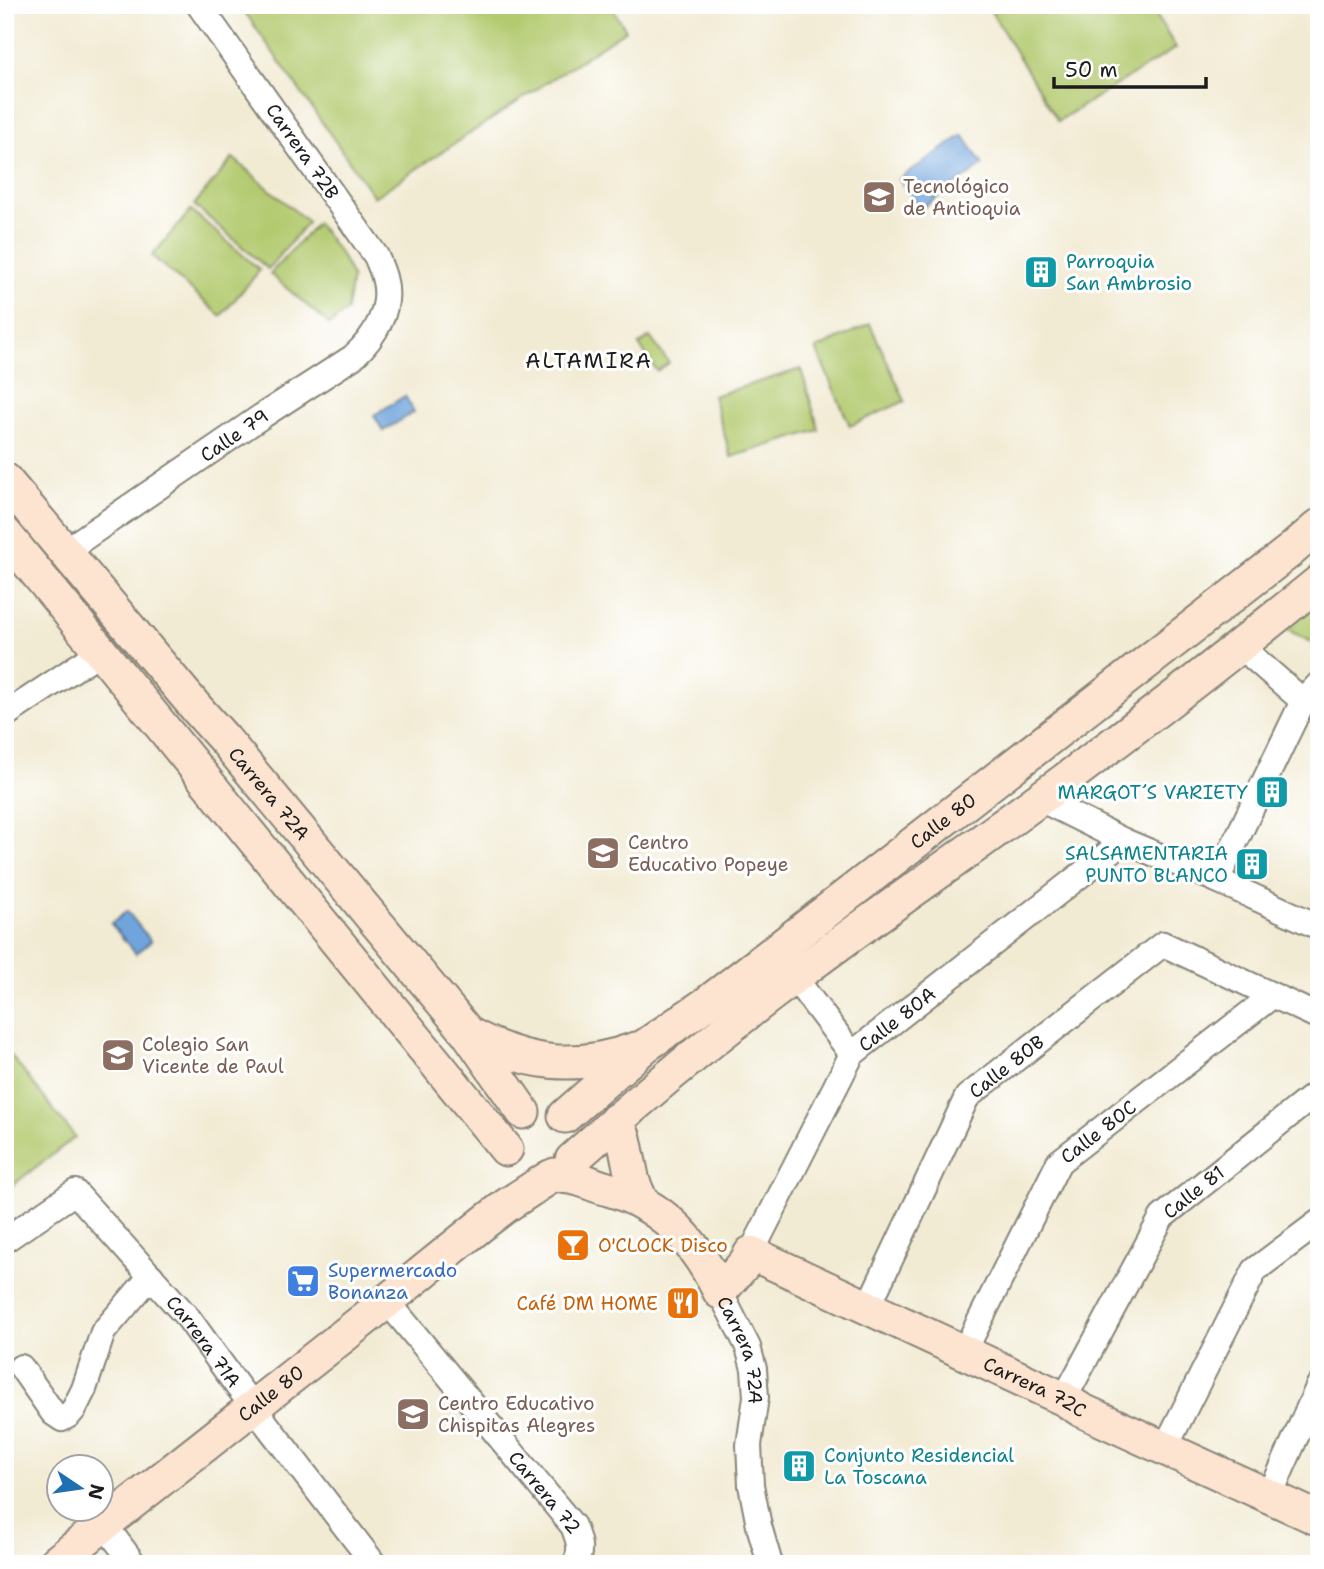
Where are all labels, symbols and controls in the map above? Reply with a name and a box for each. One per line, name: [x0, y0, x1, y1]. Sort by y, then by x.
scale bar: [1054, 46, 1207, 90]
text: 50 m: [1065, 56, 1118, 84]
street label: Carrera 72B: [260, 98, 345, 204]
place label: Tecnológico de Antioquia: [903, 174, 1021, 221]
school or university icon: Tecnológico de Antioquia: [860, 178, 898, 216]
place label: Parroquia San Ambrosio: [1066, 249, 1192, 296]
building icon: Parroquia San Ambrosio: [1022, 253, 1060, 291]
district label: ALTAMIRA: [525, 347, 653, 375]
street label: Calle 79: [195, 403, 273, 468]
street label: Carrera 72A: [223, 742, 315, 846]
building icon: MARGOT´S VARIETY: [1253, 773, 1291, 811]
place label: MARGOT´S VARIETY: [1058, 780, 1249, 805]
street label: Calle 80: [905, 787, 982, 855]
place label: Centro Educativo Popeye: [628, 830, 788, 877]
school or university icon: Centro Educativo Popeye: [584, 834, 622, 872]
place label: SALSAMENTARIA PUNTO BLANCO: [1065, 841, 1228, 888]
building icon: SALSAMENTARIA PUNTO BLANCO: [1233, 845, 1271, 883]
street label: Calle 80A: [853, 981, 941, 1057]
street label: Calle 80B: [964, 1029, 1049, 1104]
place label: Colegio San Vicente de Paul: [142, 1032, 284, 1079]
school or university icon: Colegio San Vicente de Paul: [99, 1036, 137, 1074]
street label: Calle 80C: [1055, 1095, 1141, 1169]
street label: Calle 81: [1158, 1160, 1230, 1224]
bar icon: O'CLOCK Disco: [554, 1226, 592, 1264]
place label: O'CLOCK Disco: [598, 1233, 728, 1258]
place label: Supermercado Bonanza: [328, 1258, 457, 1305]
supermarket icon: Supermercado Bonanza: [284, 1262, 322, 1300]
restaurant icon: Café DM HOME: [664, 1284, 702, 1322]
street label: Carrera 71A: [161, 1290, 246, 1393]
place label: Café DM HOME: [516, 1291, 658, 1316]
street label: Carrera 72A: [711, 1292, 769, 1406]
street label: Carrera 72C: [979, 1351, 1091, 1423]
street label: Calle 80: [233, 1360, 309, 1427]
place label: Centro Educativo Chispitas Alegres: [438, 1391, 595, 1438]
school or university icon: Centro Educativo Chispitas Alegres: [394, 1395, 432, 1433]
place label: Conjunto Residencial La Toscana: [824, 1443, 1014, 1490]
street label: Carrera 72: [503, 1446, 586, 1539]
building icon: Conjunto Residencial La Toscana: [780, 1447, 818, 1485]
north arrow: [46, 1454, 116, 1524]
text: N: [82, 1482, 110, 1502]

